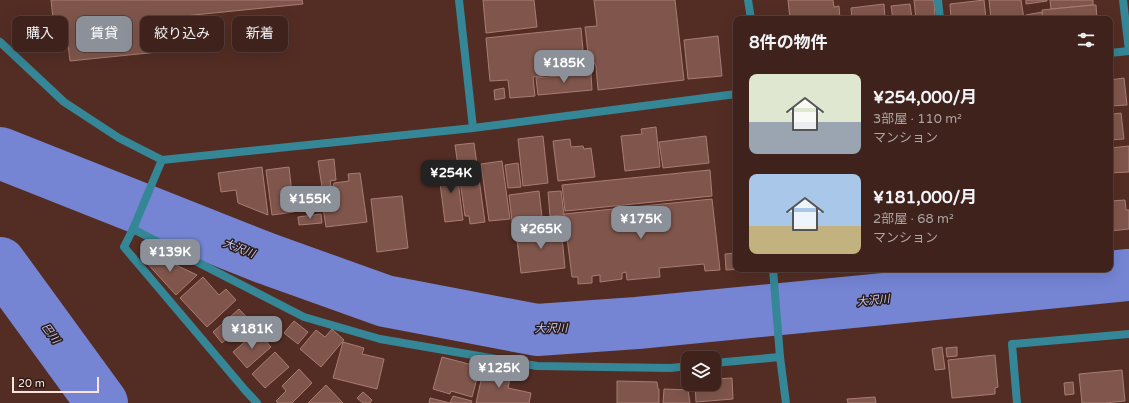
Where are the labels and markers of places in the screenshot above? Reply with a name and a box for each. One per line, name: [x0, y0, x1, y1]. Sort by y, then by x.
pin: ¥185K: [536, 50, 592, 84]
pin: ¥254K: [423, 160, 479, 194]
pin: ¥155K: [282, 186, 338, 220]
pin: ¥175K: [613, 206, 669, 240]
pin: ¥265K: [513, 216, 569, 250]
pin: ¥139K: [142, 239, 198, 273]
pin: ¥181K: [224, 316, 280, 350]
pin: ¥125K: [471, 355, 527, 389]

